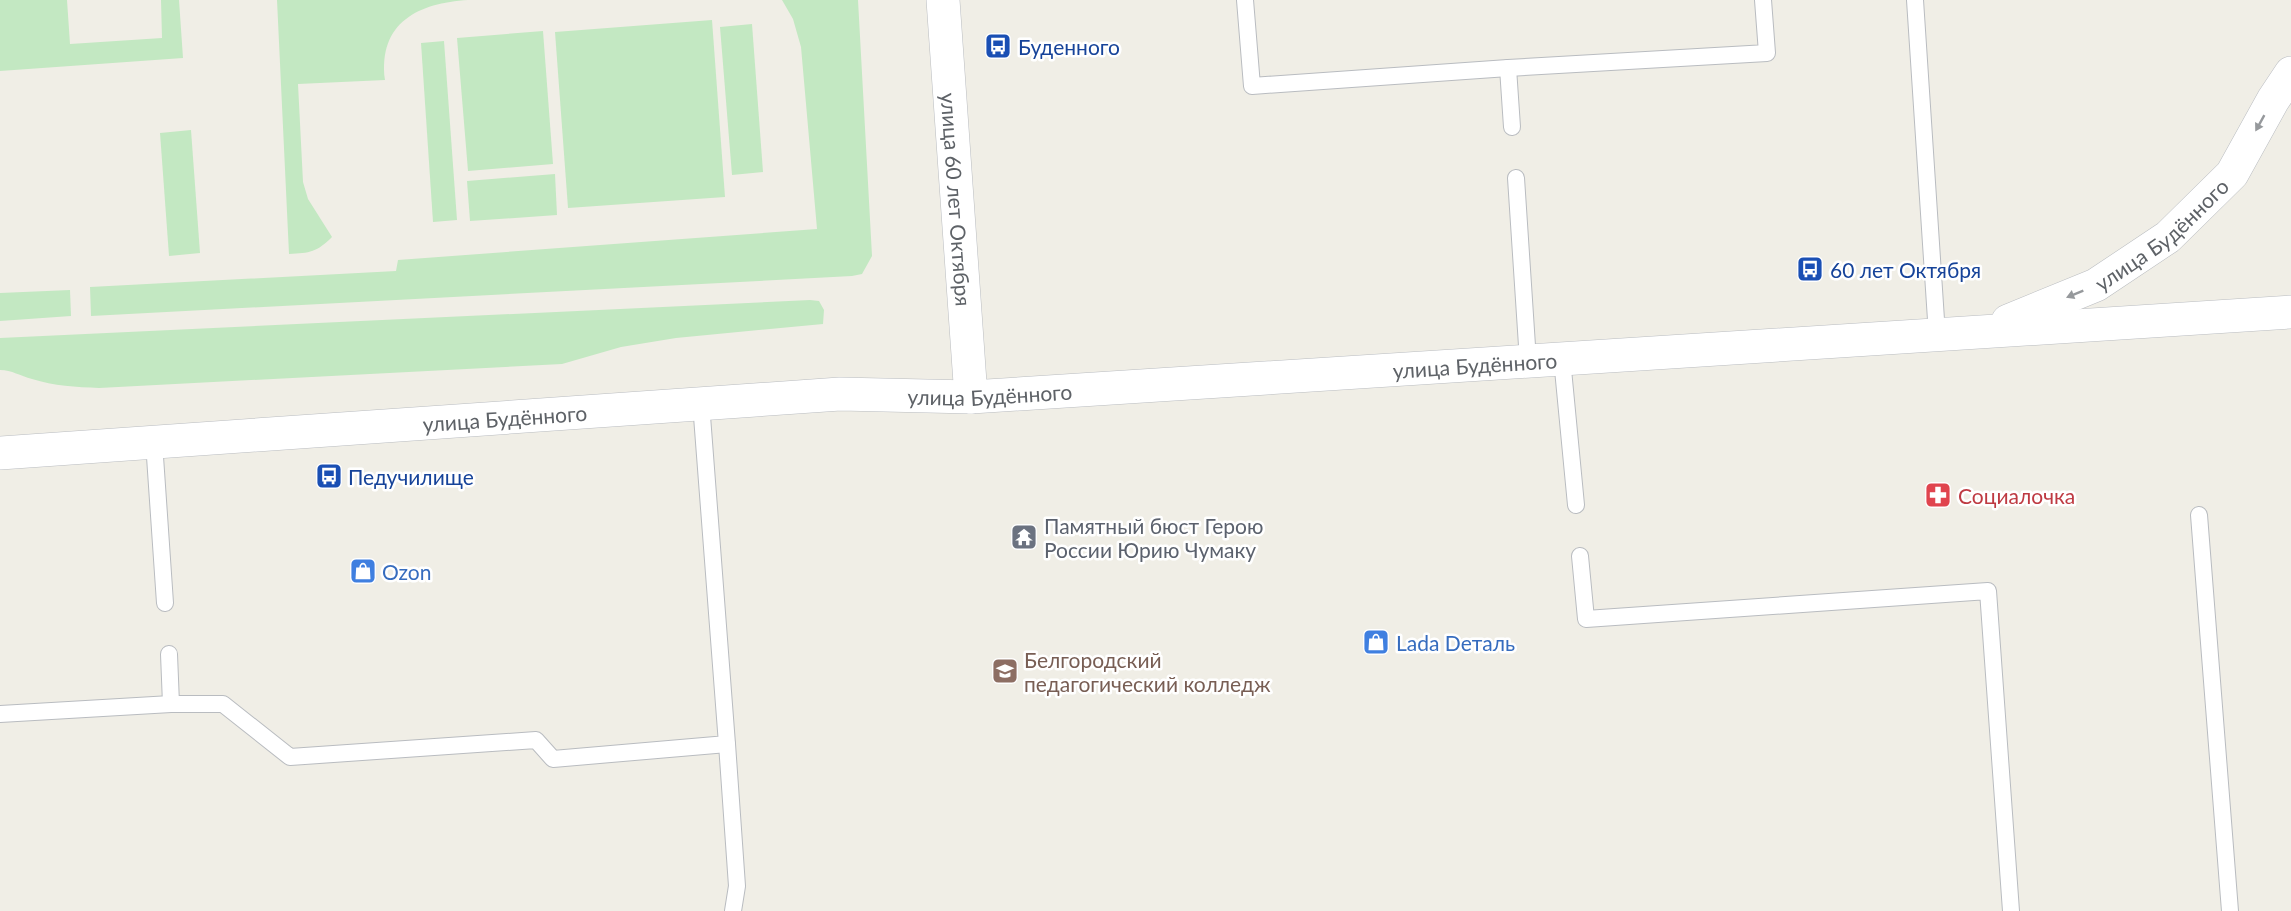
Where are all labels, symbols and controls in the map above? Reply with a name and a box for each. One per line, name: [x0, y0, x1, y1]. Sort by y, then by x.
bus stop icon: Буденного: [983, 31, 1013, 61]
place label: Буденного: [1018, 34, 1120, 59]
street label: улица 60 лет Октября: [937, 92, 977, 307]
one-way arrow: [2255, 115, 2265, 132]
street label: улица Будённого: [2090, 173, 2233, 295]
bus stop icon: 60 лет Октября: [1795, 254, 1825, 284]
place label: 60 лет Октября: [1830, 257, 1981, 282]
one-way arrow: [2065, 289, 2083, 299]
street label: улица Будённого: [1392, 347, 1558, 382]
street label: улица Будённого: [907, 378, 1073, 410]
street label: улица Будённого: [422, 399, 588, 436]
bus stop icon: Педучилище: [314, 461, 344, 491]
place label: Педучилище: [348, 464, 474, 489]
pharmacy icon: Социалочка: [1923, 480, 1953, 510]
place label: Социалочка: [1958, 483, 2075, 508]
place label: Памятный бюст Герою России Юрию Чумаку: [1044, 513, 1263, 562]
temple icon: Памятный бюст Герою России Юрию Чумаку: [1009, 522, 1039, 552]
shop icon: Ozon: [348, 556, 378, 586]
place label: Ozon: [382, 559, 432, 584]
shop icon: Lada Dеталь: [1361, 627, 1391, 657]
place label: Lada Dеталь: [1396, 630, 1515, 655]
place label: Белгородский педагогический колледж: [1024, 647, 1271, 696]
school or university icon: Белгородский педагогический колледж: [990, 656, 1020, 686]

